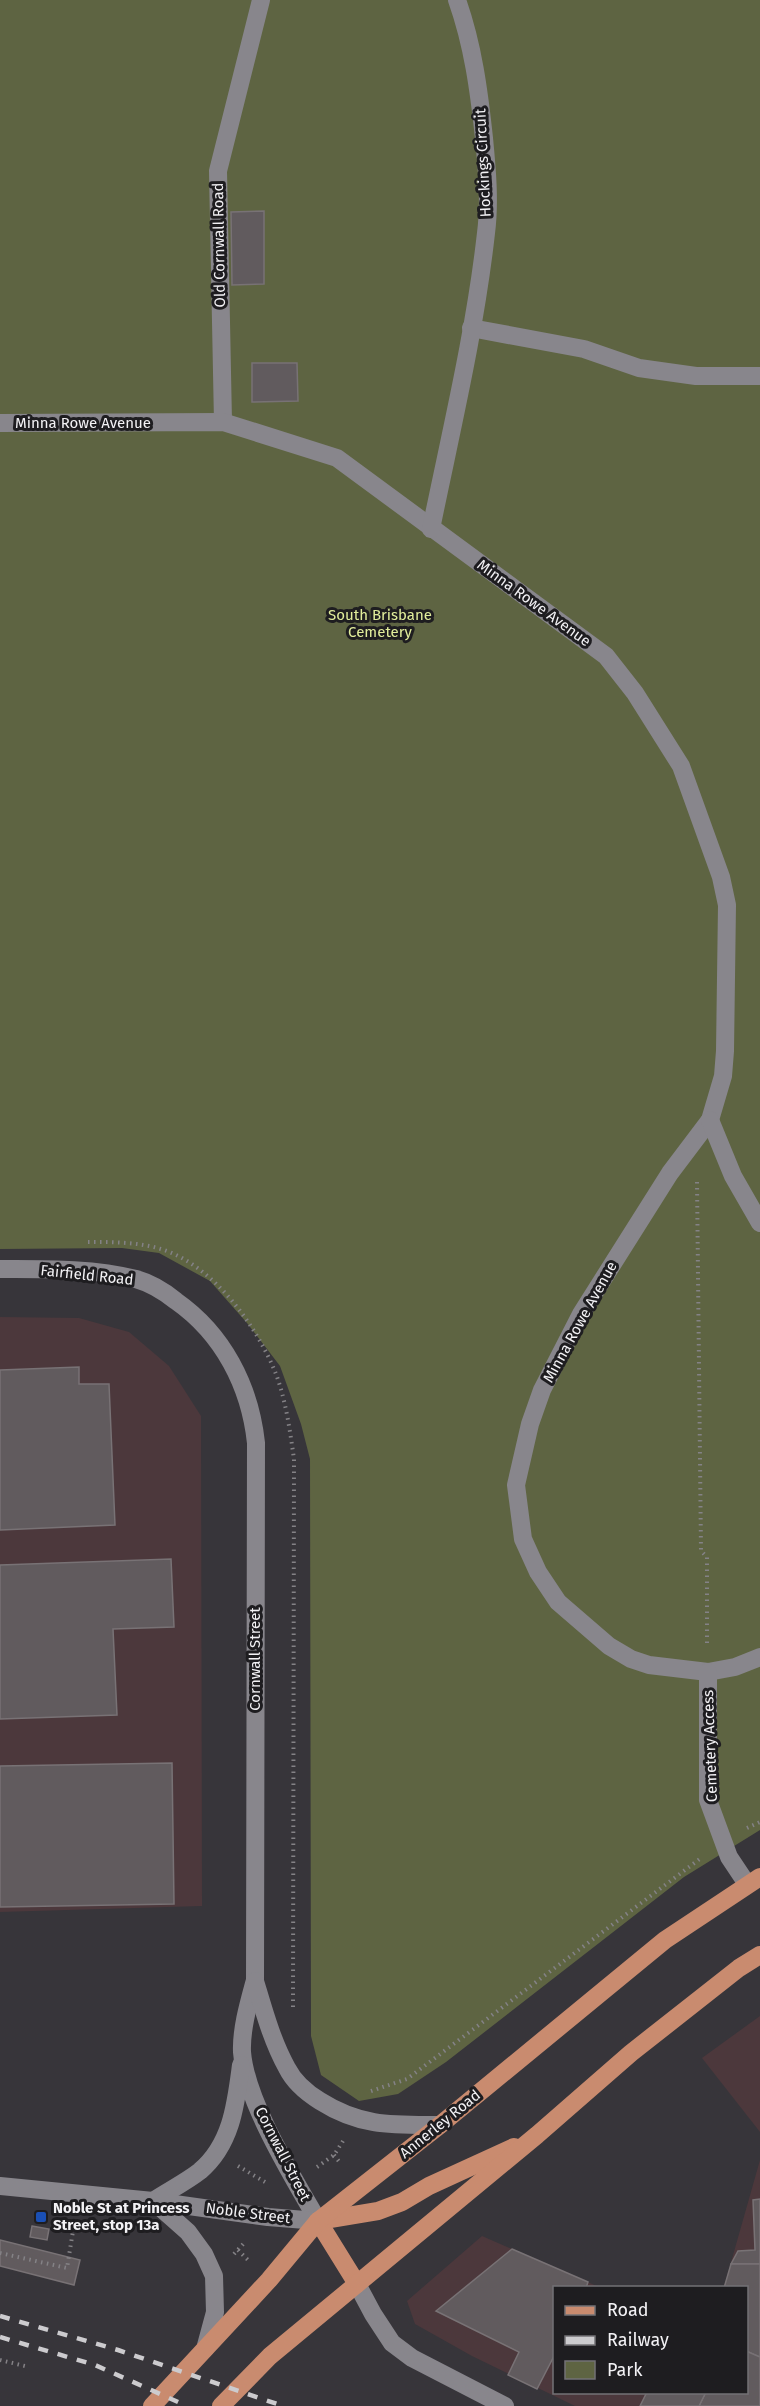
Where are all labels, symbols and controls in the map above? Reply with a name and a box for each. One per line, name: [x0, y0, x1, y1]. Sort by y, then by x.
street label: Hockings Circuit: [471, 108, 495, 218]
street label: Old Cornwall Road: [209, 182, 229, 308]
street label: Minna Rowe Avenue: [15, 414, 151, 432]
street label: Minna Rowe Avenue: [474, 556, 594, 650]
park label: South Brisbane Cemetery: [328, 606, 432, 641]
street label: Minna Rowe Avenue: [539, 1258, 621, 1386]
street label: Fairfield Road: [40, 1261, 134, 1289]
street label: Cornwall Street: [246, 1607, 264, 1711]
street label: Cemetery Access: [699, 1690, 721, 1802]
street label: Annerley Road: [396, 2086, 484, 2162]
street label: Cornwall Street: [251, 2104, 315, 2205]
place label: Noble St at Princess Street, stop 13a: [53, 2199, 190, 2234]
street label: Noble Street: [205, 2199, 292, 2227]
marker: Noble St at Princess Street, stop 13a: [34, 2210, 48, 2224]
legend: [553, 2286, 748, 2394]
text: Road: [607, 2299, 649, 2321]
text: Railway: [607, 2329, 669, 2351]
text: Park: [607, 2359, 643, 2381]

